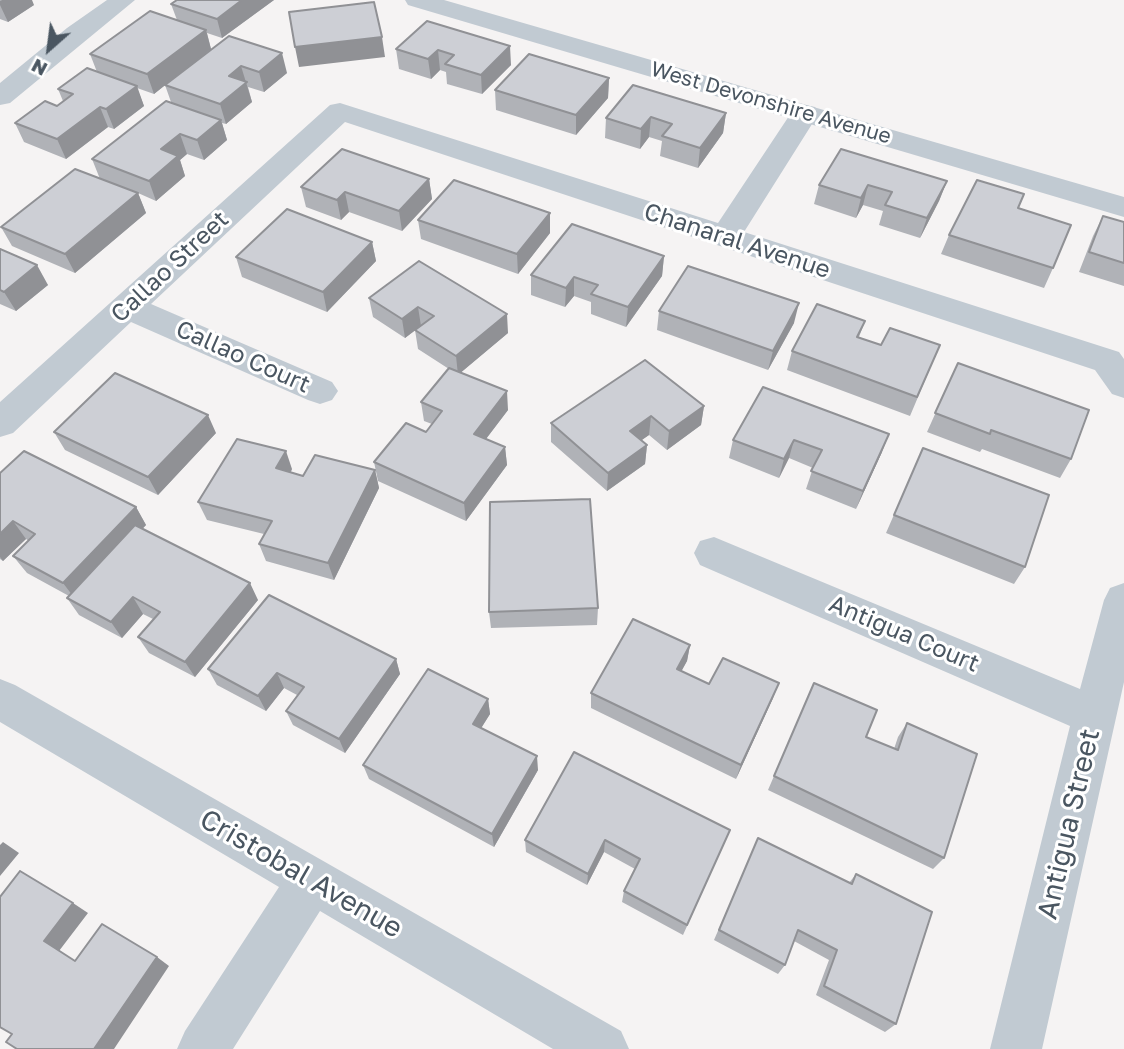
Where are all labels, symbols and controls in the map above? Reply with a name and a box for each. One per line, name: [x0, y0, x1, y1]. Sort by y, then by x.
north arrow: [14, 14, 84, 84]
text: N: [27, 54, 51, 82]
street label: West Devonshire Avenue: [648, 57, 894, 149]
street label: Chanaral Avenue: [640, 197, 834, 285]
street label: Callao Street: [105, 205, 235, 329]
street label: Callao Court: [171, 315, 315, 399]
street label: Antigua Court: [825, 589, 983, 679]
street label: Antigua Street: [1031, 726, 1107, 922]
street label: Cristobal Avenue: [194, 802, 408, 946]

